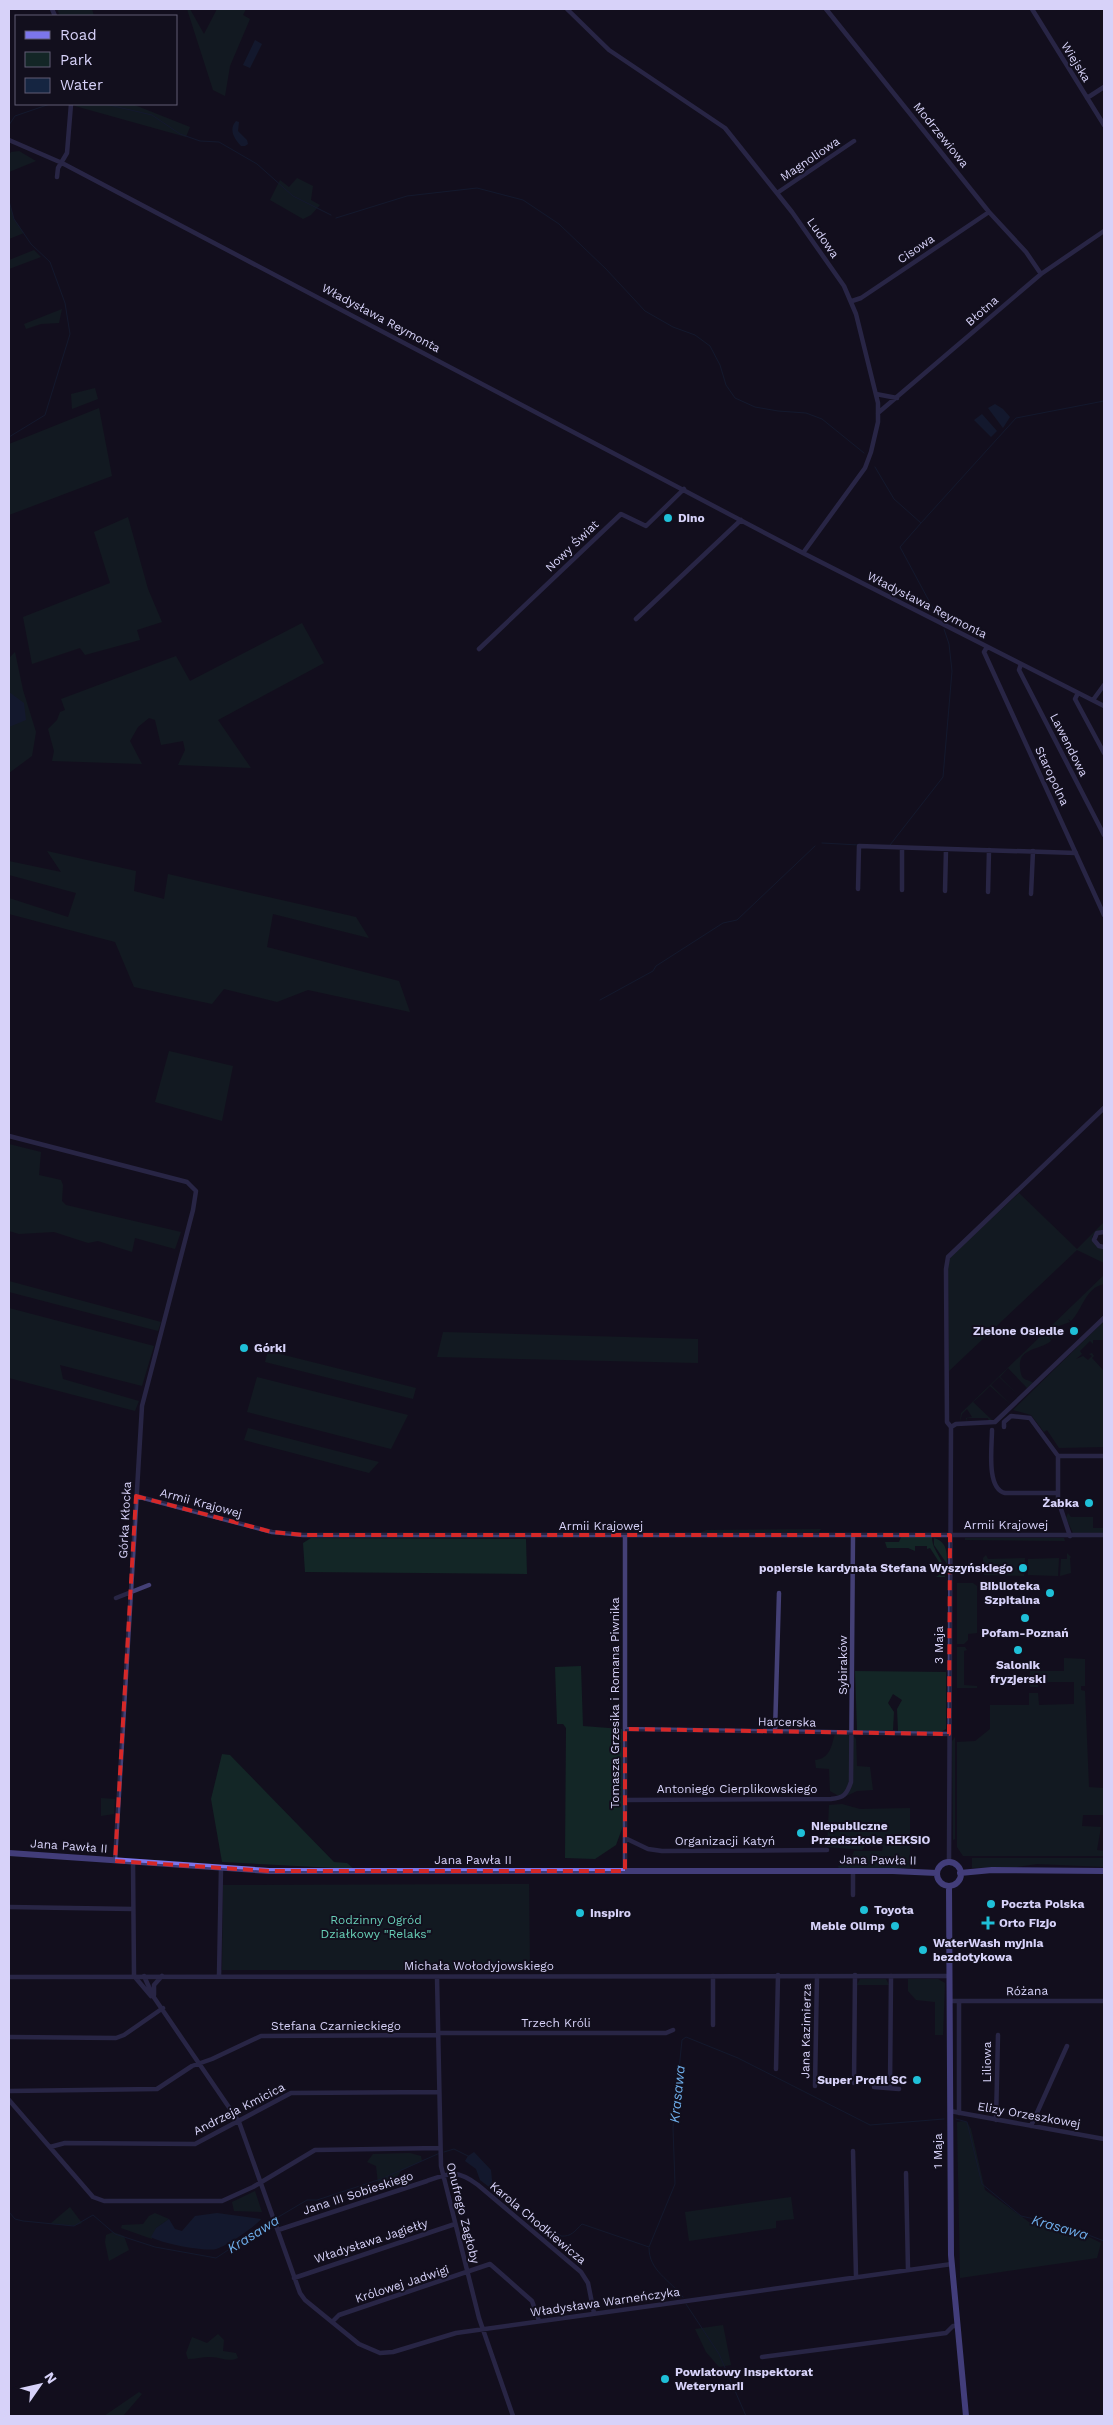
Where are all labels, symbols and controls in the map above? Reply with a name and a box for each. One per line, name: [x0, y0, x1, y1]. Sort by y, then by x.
legend: [15, 15, 178, 105]
text: Road: [60, 26, 97, 44]
street label: Wiejska: [1058, 39, 1094, 85]
text: Park: [60, 51, 93, 69]
text: Water: [60, 76, 103, 94]
street label: Modrzewiowa: [910, 100, 972, 171]
street label: Magnoliowa: [778, 134, 842, 184]
street label: Ludowa: [804, 215, 842, 261]
street label: Cisowa: [895, 231, 937, 266]
street label: Władysława Reymonta: [319, 281, 443, 355]
street label: Błotna: [963, 293, 1001, 329]
place label: Dino: [678, 511, 705, 525]
marker: Dino: [662, 512, 674, 524]
street label: Nowy Świat: [543, 517, 601, 575]
street label: Władysława Reymonta: [865, 569, 989, 641]
street label: Lawendowa: [1047, 711, 1091, 779]
street label: Staropolna: [1032, 744, 1072, 808]
place label: Zielone Osiedle: [973, 1324, 1064, 1338]
marker: Zielone Osiedle: [1068, 1325, 1080, 1337]
place label: Górki: [254, 1341, 286, 1355]
marker: Górki: [238, 1342, 250, 1354]
street label: Górka Kłocka: [116, 1481, 134, 1559]
street label: Armii Krajowej: [158, 1485, 244, 1521]
place label: Żabka: [1043, 1496, 1079, 1510]
marker: Żabka: [1083, 1497, 1095, 1509]
street label: Armii Krajowej: [964, 1518, 1048, 1532]
street label: Armii Krajowej: [559, 1519, 643, 1533]
place label: popiersie kardynała Stefana Wyszyńskiego: [759, 1561, 1013, 1575]
marker: popiersie kardynała Stefana Wyszyńskiego: [1017, 1562, 1029, 1574]
place label: Biblioteka Szpitalna: [980, 1579, 1040, 1607]
marker: Biblioteka Szpitalna: [1044, 1587, 1056, 1599]
street label: Tomasza Grzesika i Romana Piwnika: [608, 1597, 622, 1809]
marker: Pofam-Poznań: [1019, 1612, 1031, 1624]
street label: 3 Maja: [932, 1626, 946, 1664]
place label: Pofam-Poznań: [981, 1626, 1069, 1640]
street label: Sybiraków: [836, 1635, 850, 1695]
marker: Salonik fryzjerski: [1012, 1644, 1024, 1656]
place label: Salonik fryzjerski: [990, 1658, 1046, 1686]
street label: Harcerska: [758, 1714, 816, 1730]
street label: Antoniego Cierplikowskiego: [657, 1782, 817, 1796]
place label: Niepubliczne Przedszkole REKSIO: [811, 1819, 930, 1847]
marker: Niepubliczne Przedszkole REKSIO: [795, 1827, 807, 1839]
street label: Organizacji Katyń: [675, 1834, 775, 1848]
street label: Jana Pawła II: [30, 1836, 108, 1856]
street label: Jana Pawła II: [839, 1852, 917, 1868]
street label: Jana Pawła II: [434, 1853, 512, 1867]
place label: Poczta Polska: [1001, 1897, 1084, 1911]
marker: Poczta Polska: [985, 1898, 997, 1910]
place label: Toyota: [874, 1903, 914, 1917]
marker: Toyota: [858, 1904, 870, 1916]
place label: Inspiro: [590, 1906, 631, 1920]
marker: Inspiro: [574, 1907, 586, 1919]
park label: Rodzinny Ogród Działkowy "Relaks": [321, 1913, 432, 1941]
marker: Orto Fizjo: [981, 1916, 995, 1930]
place label: Orto Fizjo: [999, 1916, 1056, 1930]
place label: Meble Olimp: [810, 1919, 885, 1933]
marker: Meble Olimp: [889, 1920, 901, 1932]
place label: WaterWash myjnia bezdotykowa: [933, 1936, 1043, 1964]
marker: WaterWash myjnia bezdotykowa: [917, 1944, 929, 1956]
street label: Michała Wołodyjowskiego: [404, 1959, 554, 1973]
street label: Jana Kazimierza: [798, 1983, 814, 2079]
street label: Różana: [1006, 1984, 1048, 1998]
street label: Trzech Króli: [521, 2016, 591, 2030]
street label: Stefana Czarnieckiego: [271, 2019, 401, 2033]
street label: Liliowa: [980, 2041, 994, 2082]
water label: Krasawa: [666, 2064, 688, 2124]
place label: Super Profil SC: [817, 2073, 907, 2087]
marker: Super Profil SC: [911, 2074, 923, 2086]
street label: Andrzeja Kmicica: [191, 2080, 287, 2138]
street label: Elizy Orzeszkowej: [976, 2099, 1082, 2131]
street label: 1 Maja: [931, 2133, 945, 2169]
street label: Onufrego Zagłoby: [444, 2161, 483, 2266]
street label: Jana III Sobieskiego: [301, 2168, 415, 2218]
street label: Karola Chodkiewicza: [487, 2179, 589, 2267]
water label: Krasawa: [1030, 2211, 1091, 2243]
water label: Krasawa: [224, 2212, 282, 2256]
street label: Władysława Jagiełły: [312, 2216, 430, 2266]
street label: Królowej Jadwigi: [353, 2262, 451, 2306]
street label: Władysława Warneńczyka: [529, 2285, 681, 2319]
north arrow: [15, 2360, 65, 2410]
place label: Powiatowy Inspektorat Weterynarii: [675, 2365, 814, 2393]
text: N: [41, 2369, 60, 2387]
marker: Powiatowy Inspektorat Weterynarii: [659, 2373, 671, 2385]

